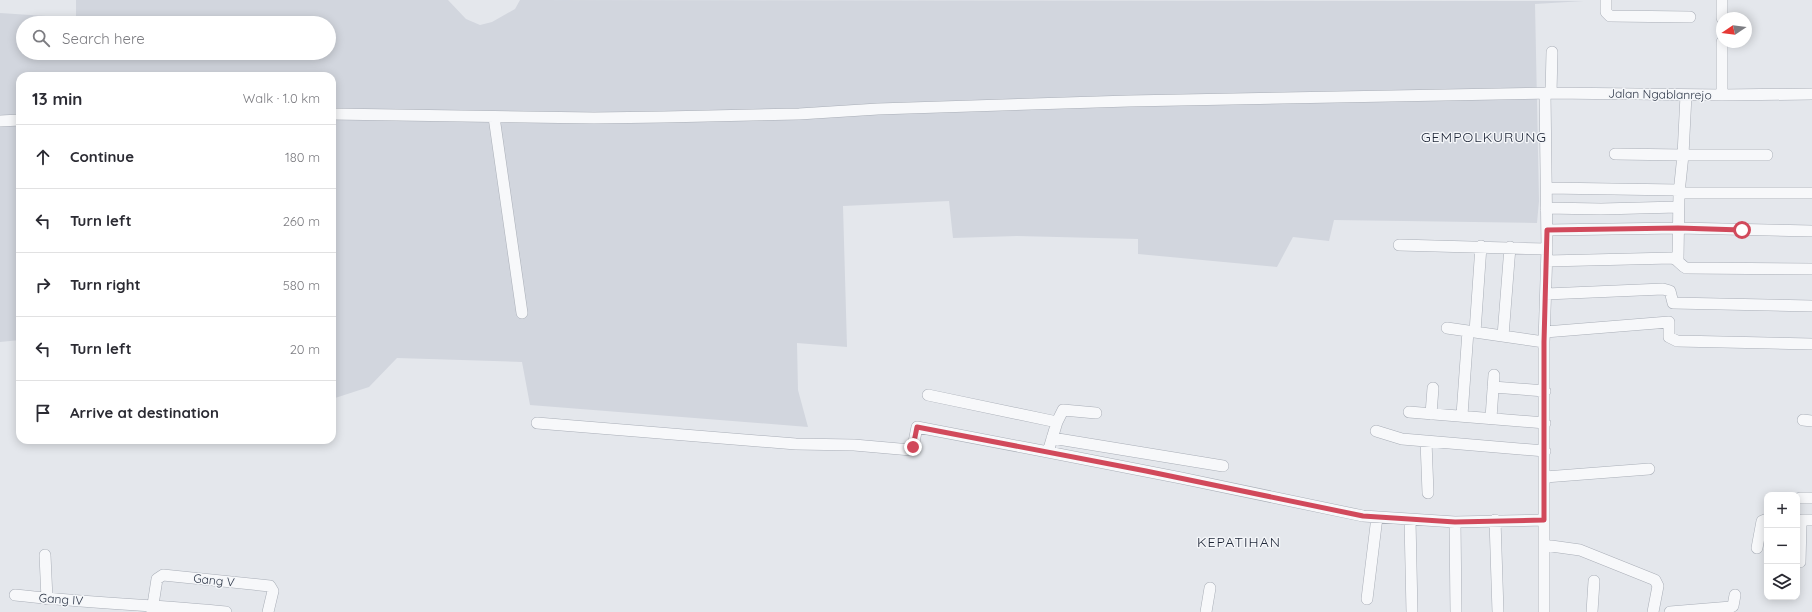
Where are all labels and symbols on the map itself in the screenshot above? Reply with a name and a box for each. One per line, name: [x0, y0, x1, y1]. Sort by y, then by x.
north arrow: [1716, 12, 1752, 48]
street label: Jalan Ngablanrejo: [1608, 86, 1712, 102]
district label: GEMPOLKURUNG: [1421, 128, 1547, 146]
route start: [1733, 221, 1751, 239]
route end: [904, 438, 922, 456]
district label: KEPATIHAN: [1197, 533, 1281, 551]
street label: Gang V: [193, 570, 235, 590]
street label: Gang IV: [38, 590, 84, 608]

